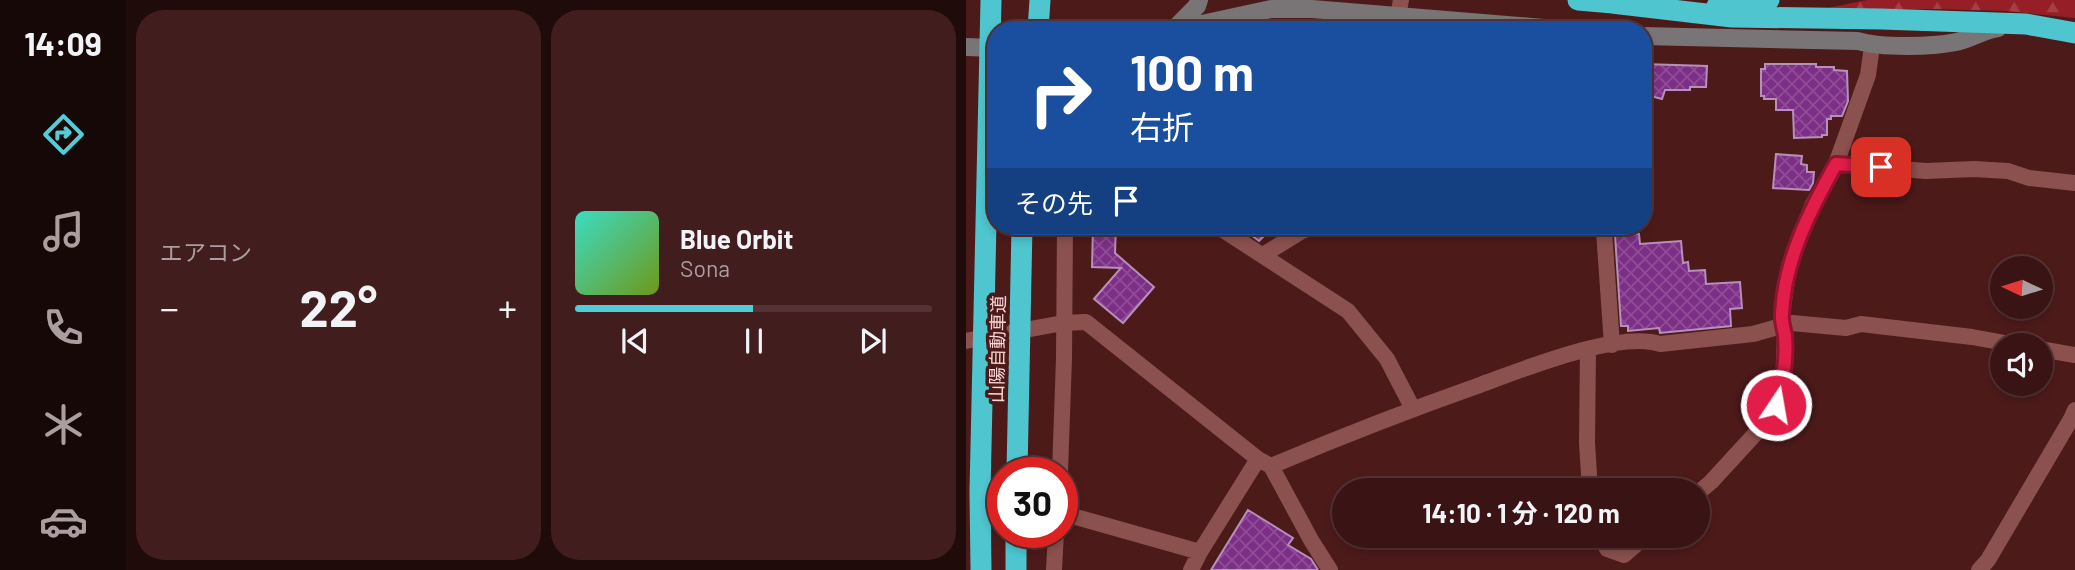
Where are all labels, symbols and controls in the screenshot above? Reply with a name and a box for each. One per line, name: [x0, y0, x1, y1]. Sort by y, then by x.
text: 14:09: [24, 24, 102, 62]
text: 100 m: [1130, 42, 1254, 101]
icon: right: [1015, 49, 1106, 140]
text: 右折: [1130, 107, 1194, 145]
icon: directions: [39, 110, 88, 159]
pin: [1851, 137, 1911, 197]
icon: arrive: [1862, 148, 1900, 186]
icon: arrive: [1107, 182, 1145, 220]
text: その先: [1015, 187, 1093, 218]
icon: music: [39, 207, 88, 256]
text: Blue Orbit: [680, 223, 793, 254]
text: エアコン: [160, 238, 252, 266]
text: Sona: [680, 254, 730, 282]
north arrow: [1990, 256, 2053, 318]
map controls: [1990, 256, 2053, 396]
text: 22°: [300, 275, 377, 337]
text: −: [160, 284, 179, 330]
text: +: [498, 284, 517, 330]
street label: 山陽自動車道: [985, 295, 1009, 403]
icon: phone: [39, 303, 88, 352]
icon: previous: [616, 322, 654, 360]
icon: pause: [735, 322, 773, 360]
icon: next: [854, 322, 892, 360]
button: sound: [1990, 333, 2053, 396]
position arrow: [1739, 368, 1813, 442]
icon: climate: [39, 400, 88, 449]
speed limit sign: 30: [987, 457, 1078, 548]
icon: car: [39, 497, 88, 546]
text: 14:10 · 1 分 · 120 m: [1422, 497, 1620, 528]

